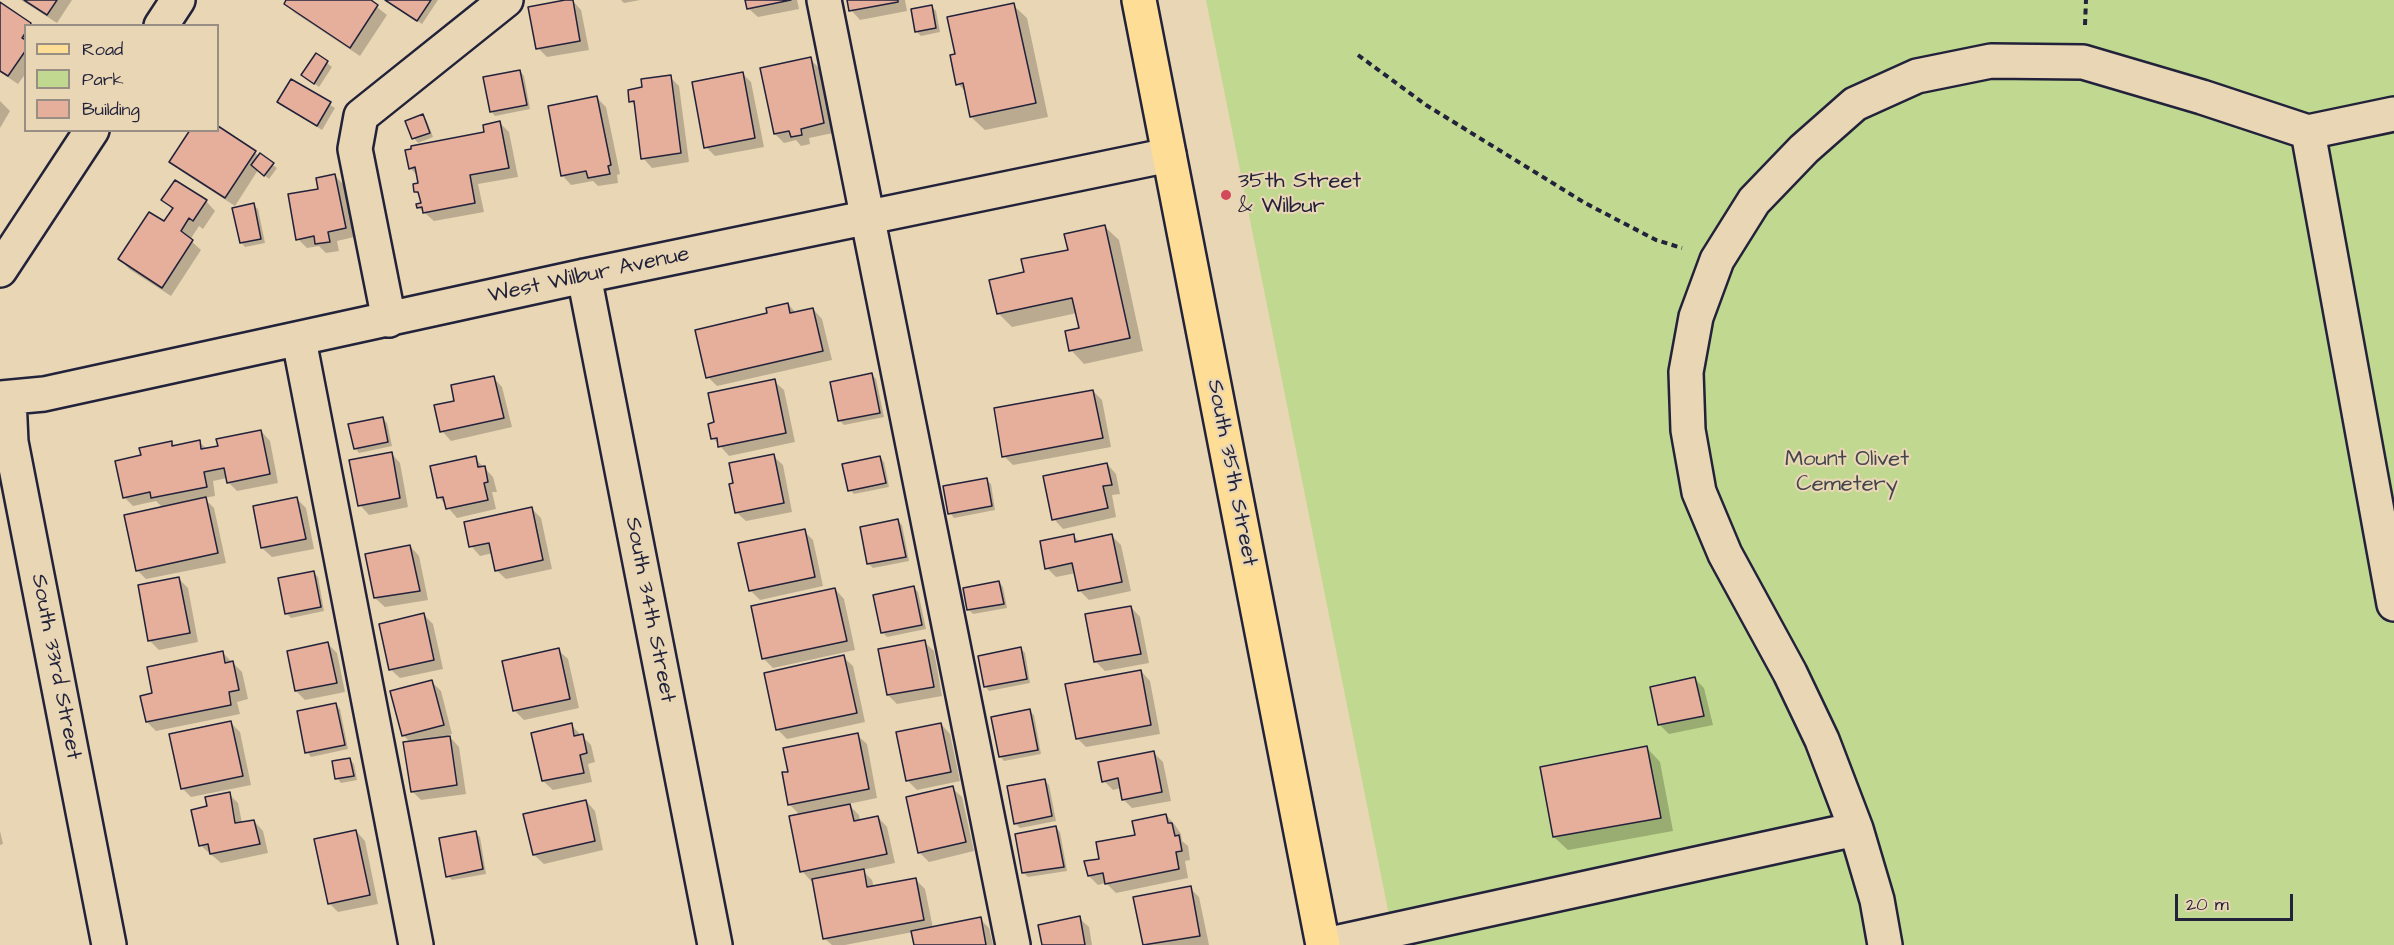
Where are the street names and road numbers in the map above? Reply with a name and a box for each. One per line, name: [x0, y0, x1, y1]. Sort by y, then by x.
street label: West Wilbur Avenue: [486, 242, 692, 310]
street label: South 35th Street: [1200, 377, 1262, 569]
street label: South 34th Street: [618, 515, 680, 705]
street label: South 33rd Street: [24, 572, 86, 762]

